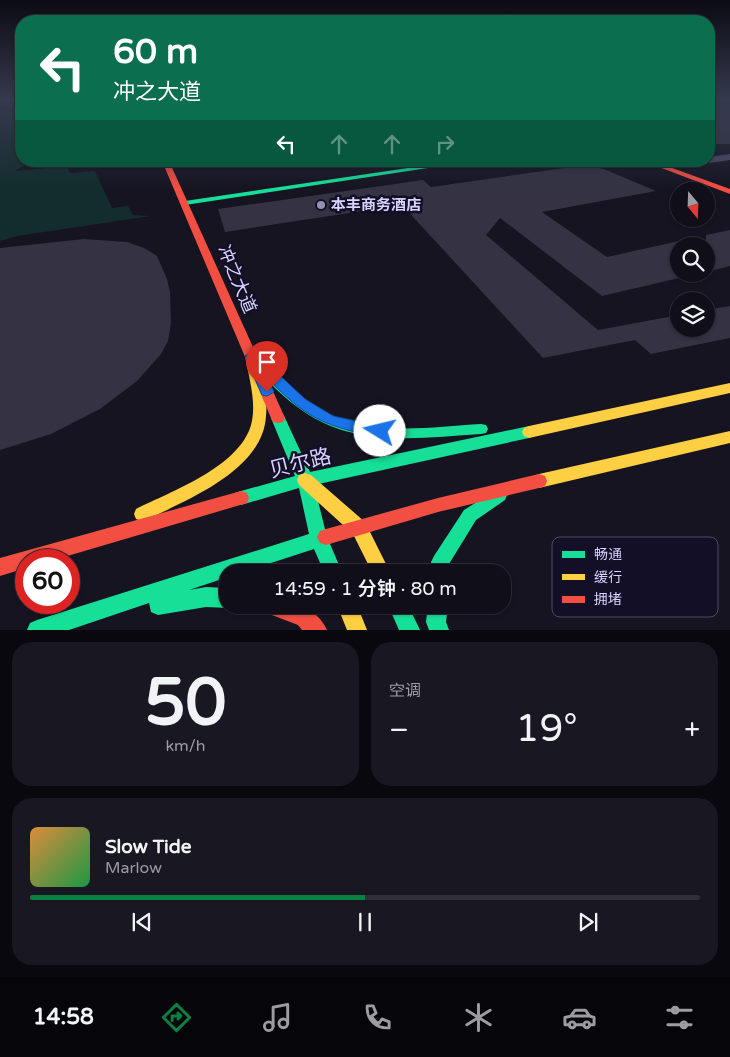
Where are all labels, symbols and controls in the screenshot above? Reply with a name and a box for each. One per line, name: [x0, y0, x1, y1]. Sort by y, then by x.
text: 60 m: [113, 31, 198, 73]
icon: left: [30, 35, 95, 100]
text: 冲之大道: [113, 79, 201, 105]
icon: left: [272, 130, 300, 158]
icon: ahead: [325, 130, 353, 158]
icon: ahead: [378, 130, 406, 158]
icon: right: [431, 130, 459, 158]
north arrow: [670, 182, 715, 228]
map controls: [670, 182, 715, 337]
place label: 本丰商务酒店: [331, 196, 421, 214]
marker: 本丰商务酒店: [315, 199, 327, 211]
button: search: [670, 237, 715, 282]
street label: 冲之大道: [213, 242, 261, 316]
button: layers: [670, 292, 715, 337]
pin: [246, 341, 288, 392]
icon: arrive: [253, 348, 281, 376]
position arrow: [353, 404, 405, 456]
street label: 贝尔路: [267, 444, 334, 483]
legend: [552, 537, 718, 617]
text: 畅通: [594, 546, 622, 563]
speed limit sign: 60: [15, 549, 80, 614]
text: 缓行: [594, 569, 622, 586]
text: 14:59 · 1 分钟 · 80 m: [273, 578, 457, 600]
text: 拥堵: [594, 591, 622, 608]
text: 50: [145, 664, 226, 743]
text: 空调: [389, 681, 421, 701]
text: 19°: [516, 706, 578, 752]
text: −: [389, 713, 409, 747]
text: +: [684, 713, 700, 747]
text: km/h: [165, 736, 206, 756]
text: Slow Tide: [105, 836, 192, 858]
text: Marlow: [105, 858, 162, 878]
icon: previous: [128, 908, 156, 936]
icon: pause: [351, 908, 379, 936]
icon: next: [574, 908, 602, 936]
icon: directions: [159, 1000, 194, 1035]
icon: music: [260, 1000, 295, 1035]
icon: phone: [360, 1000, 395, 1035]
icon: climate: [461, 1000, 496, 1035]
icon: car: [562, 1000, 597, 1035]
icon: filters: [662, 1000, 697, 1035]
text: 14:58: [33, 1004, 94, 1030]

